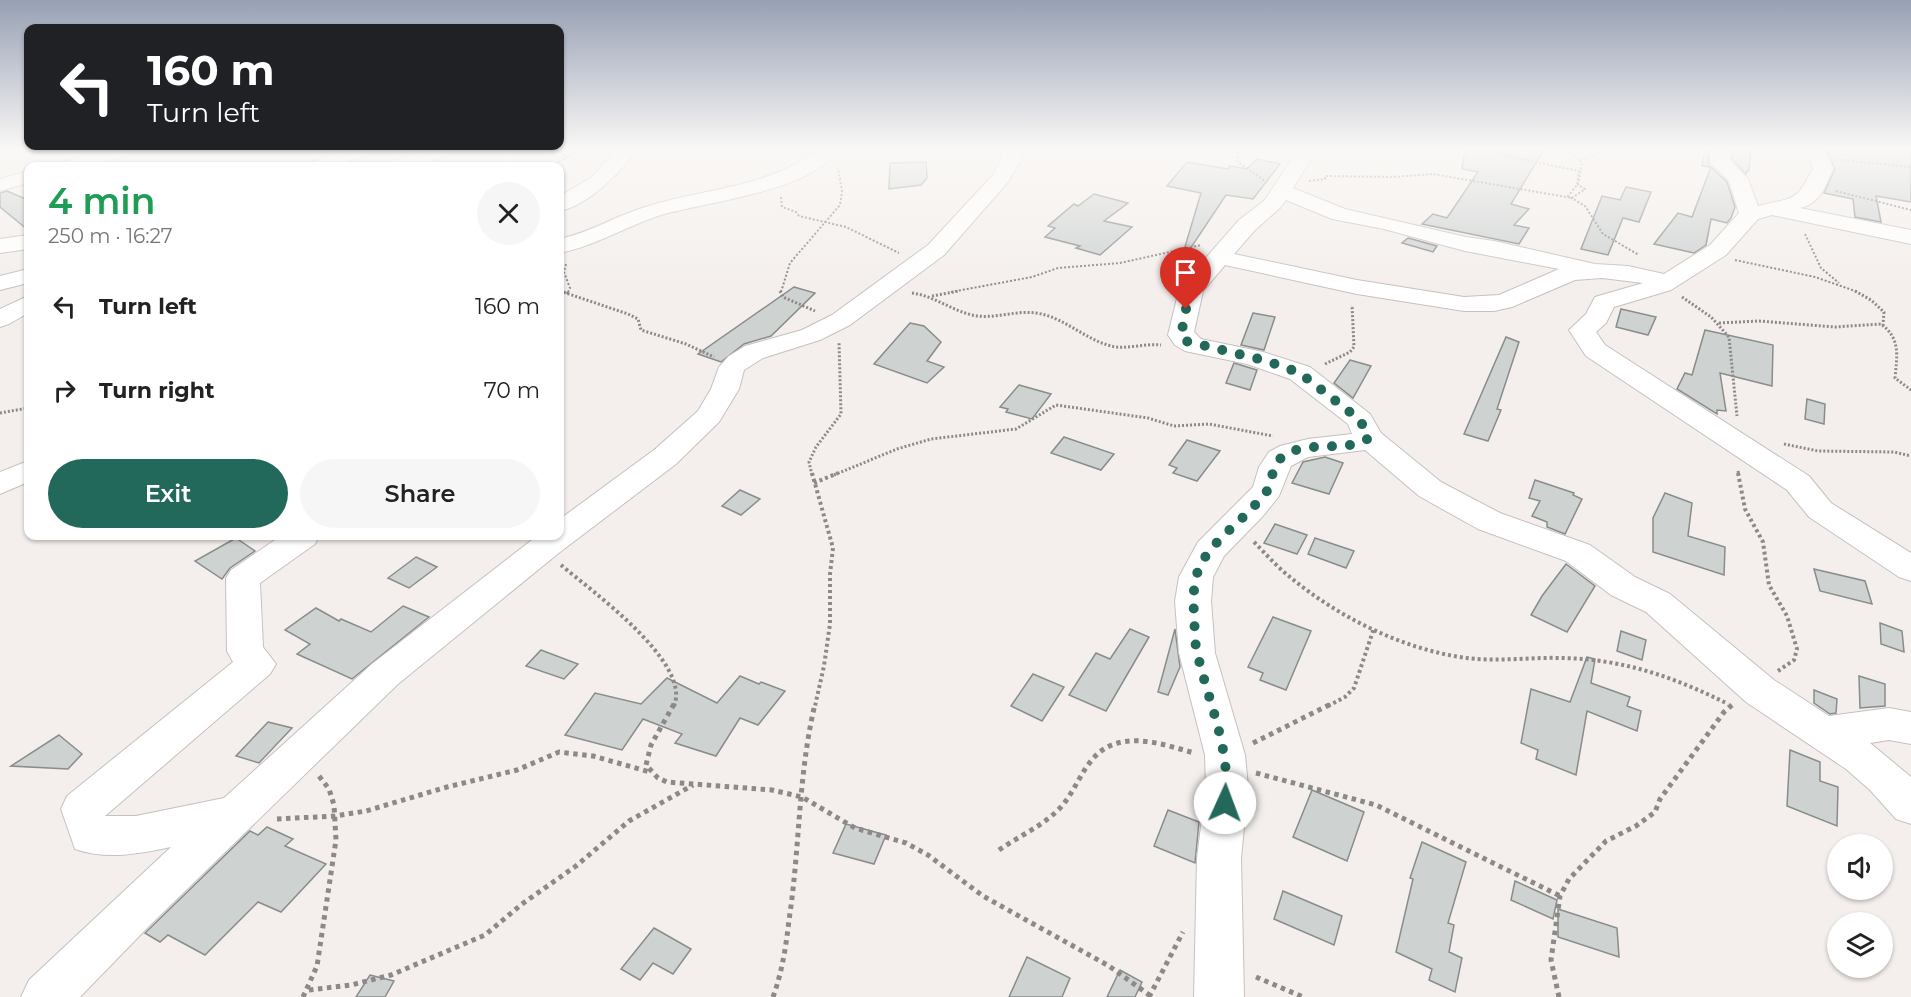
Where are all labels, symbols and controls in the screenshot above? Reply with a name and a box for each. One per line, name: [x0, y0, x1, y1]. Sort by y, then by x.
text: 160 m: [147, 44, 275, 96]
icon: left: [48, 48, 126, 126]
text: Turn left: [147, 96, 260, 129]
text: 4 min: [48, 179, 155, 223]
button: close: [477, 182, 540, 245]
text: 250 m · 16:27: [48, 224, 173, 248]
pin: [1160, 247, 1211, 309]
icon: arrive: [1169, 256, 1202, 289]
icon: left: [48, 290, 81, 323]
text: Turn left: [99, 293, 197, 320]
text: 160 m: [475, 293, 540, 320]
icon: right: [48, 374, 81, 407]
text: Turn right: [99, 377, 214, 404]
text: 70 m: [484, 377, 540, 404]
button: Exit: [48, 459, 288, 528]
button: Share: [300, 459, 540, 528]
position arrow: [1193, 771, 1257, 835]
map controls: [1827, 834, 1893, 978]
button: sound: [1827, 834, 1893, 900]
button: layers: [1827, 912, 1893, 978]

